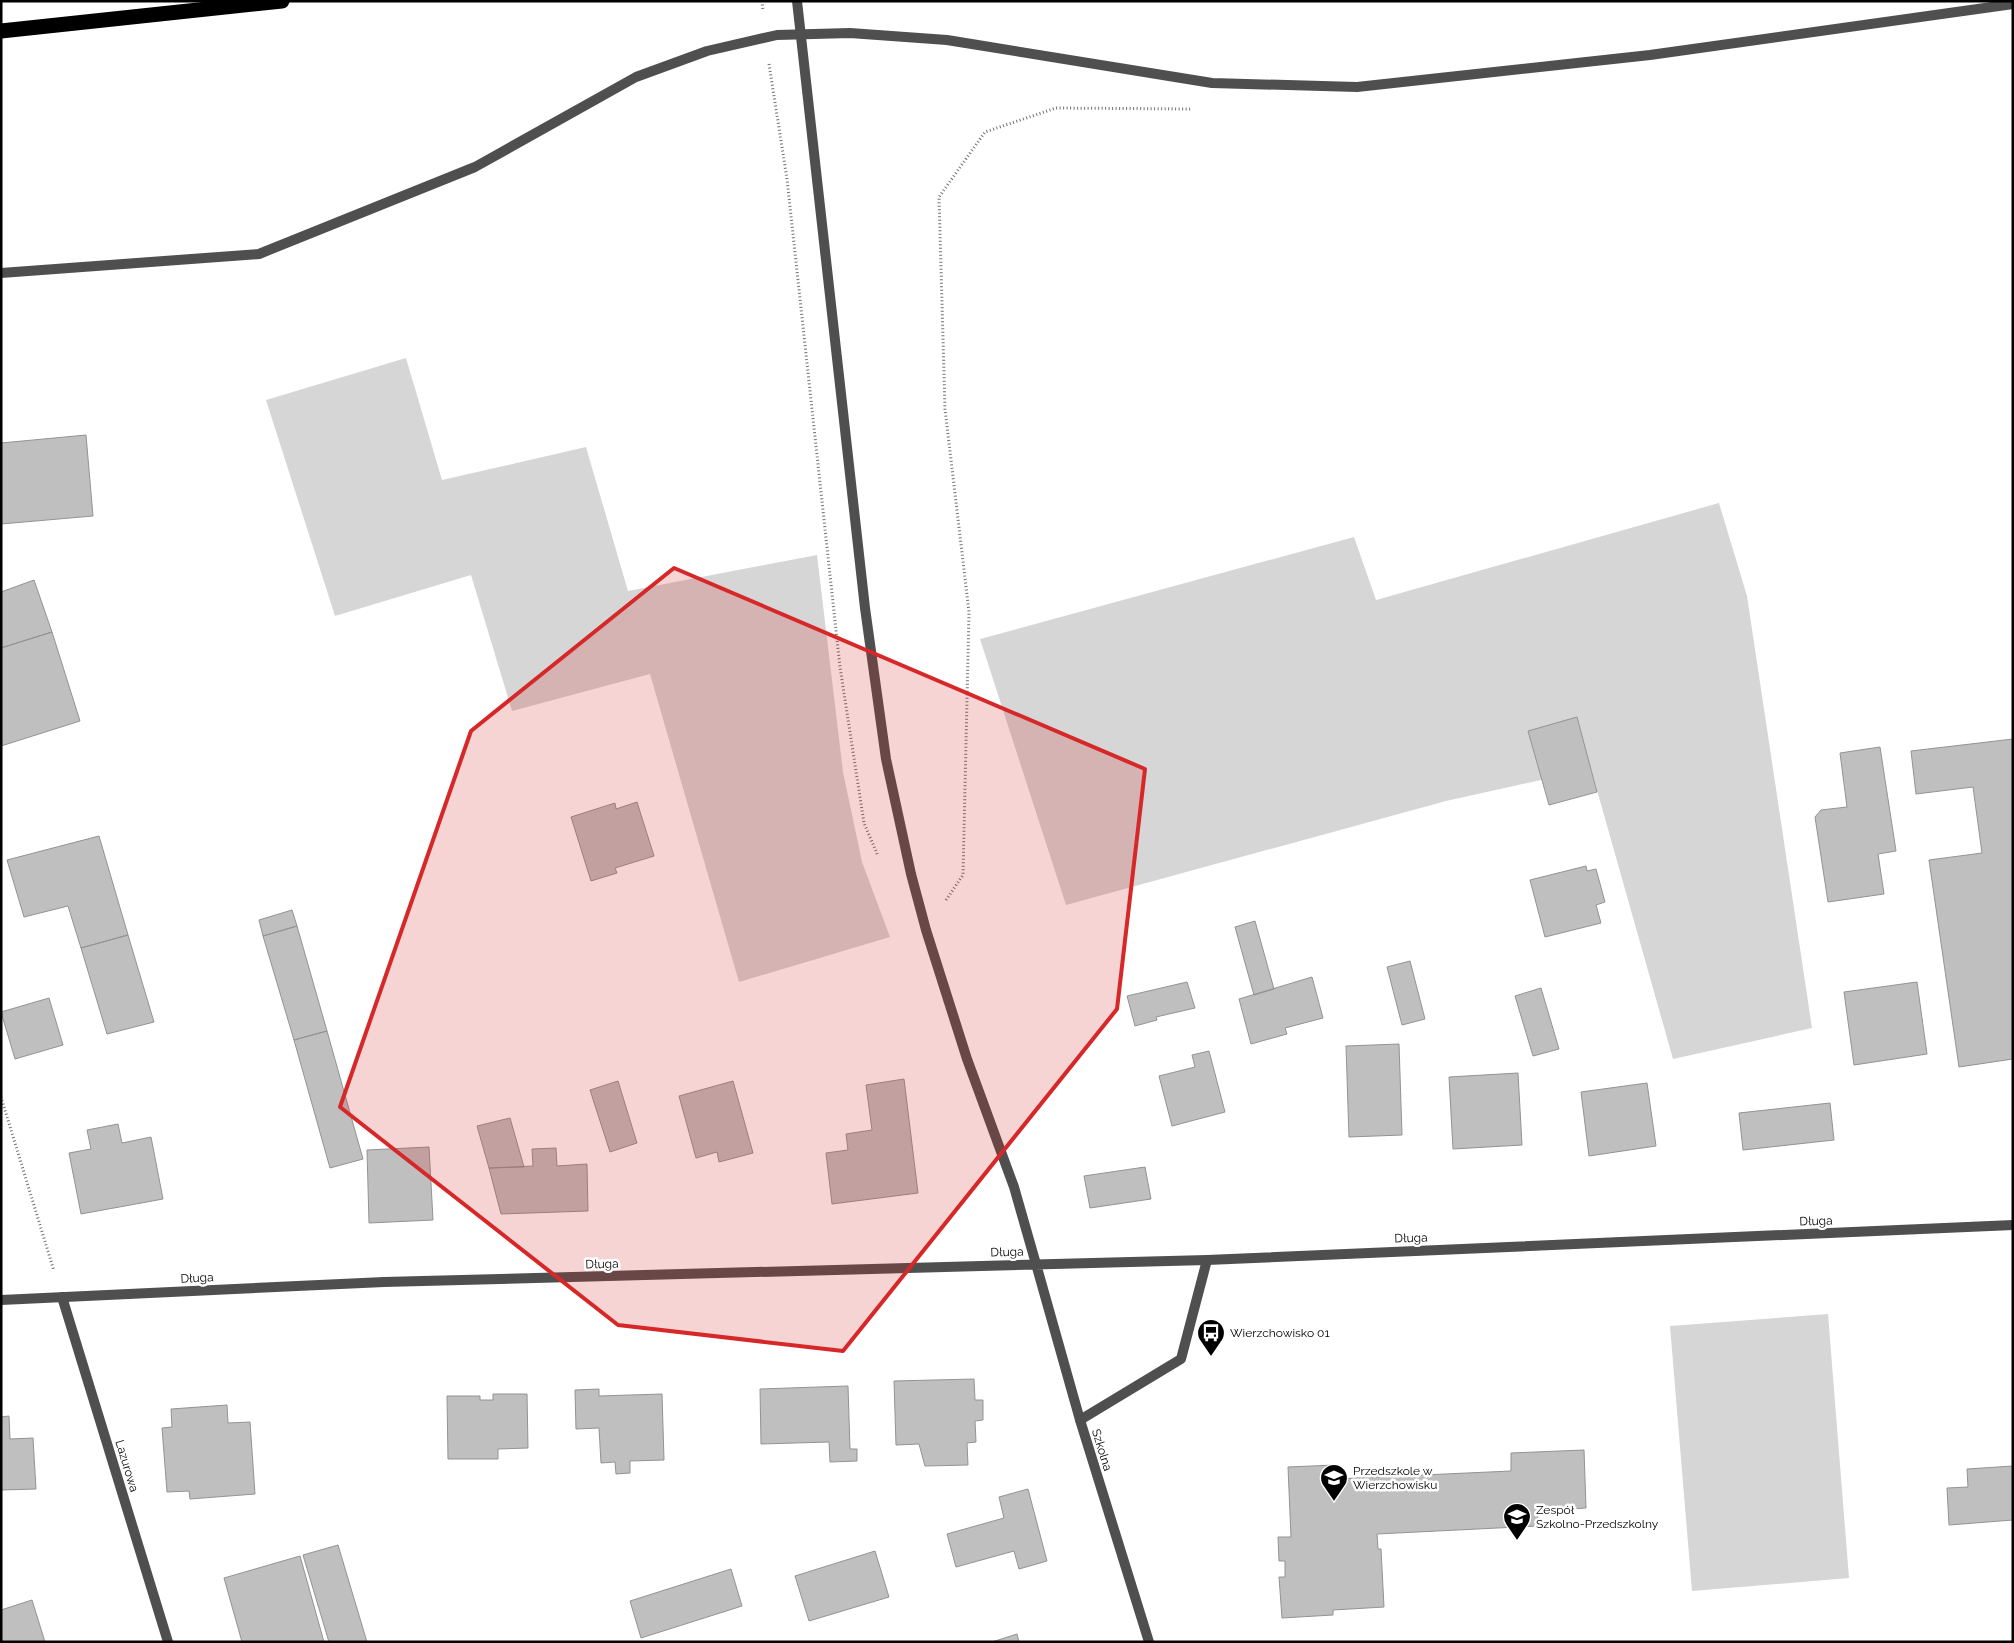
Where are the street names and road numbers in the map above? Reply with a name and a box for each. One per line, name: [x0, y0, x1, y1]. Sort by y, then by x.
street label: Długa: [1799, 1213, 1833, 1229]
street label: Długa: [1394, 1230, 1428, 1246]
street label: Długa: [990, 1244, 1024, 1260]
street label: Długa: [585, 1256, 619, 1272]
street label: Długa: [180, 1270, 214, 1286]
street label: Szkolna: [1089, 1427, 1115, 1473]
street label: Lazurowa: [112, 1438, 142, 1494]

